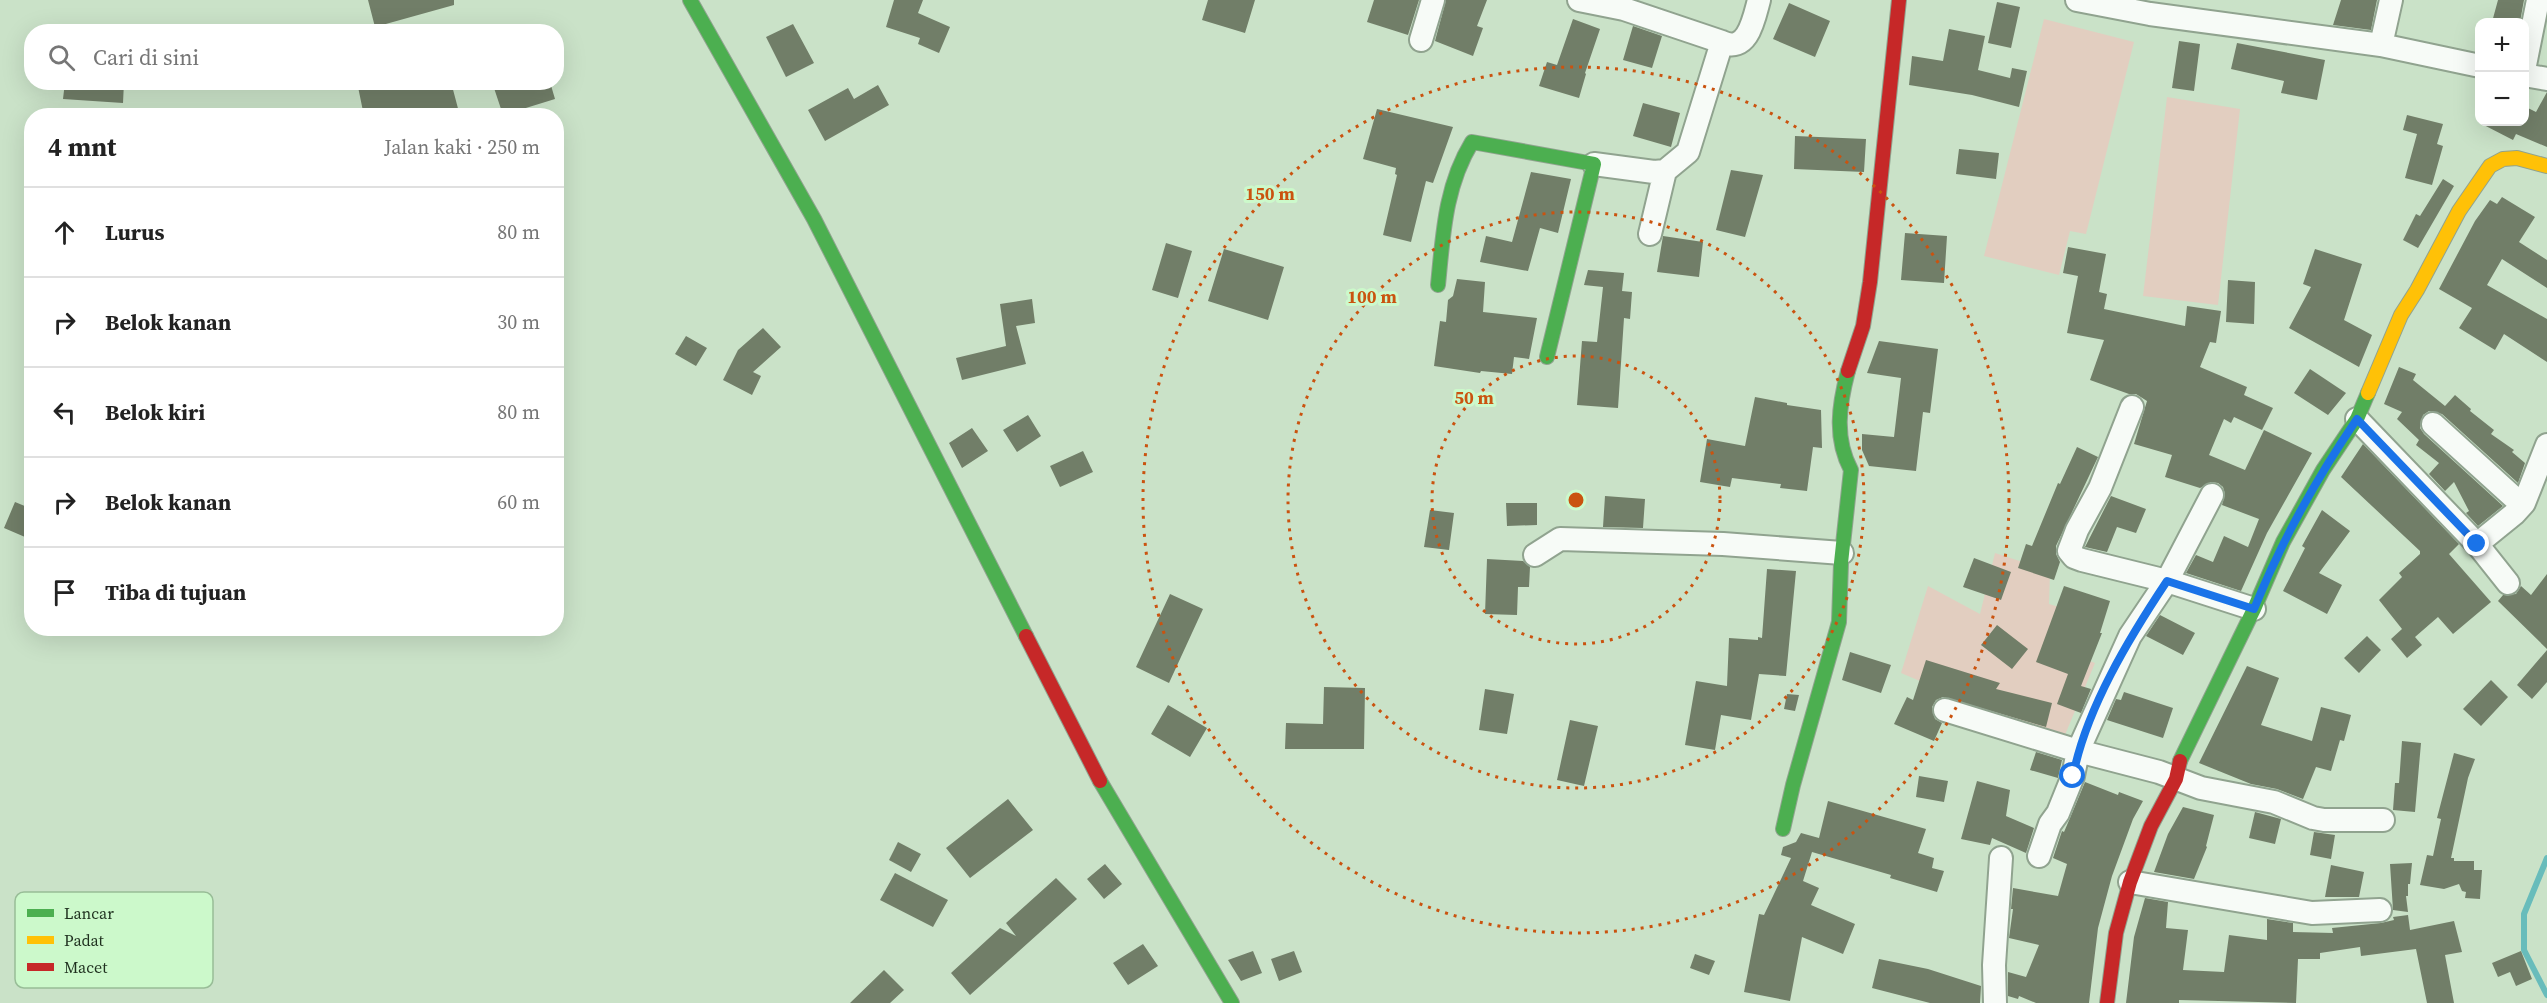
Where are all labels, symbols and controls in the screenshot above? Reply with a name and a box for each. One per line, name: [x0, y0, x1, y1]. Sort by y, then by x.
map controls: [2475, 18, 2529, 126]
button: +: [2475, 18, 2529, 72]
search box: [24, 24, 564, 90]
icon: search: [45, 41, 78, 74]
text: Cari di sini: [93, 42, 199, 72]
button: −: [2475, 72, 2529, 126]
text: 4 mnt: [48, 129, 116, 165]
text: Jalan kaki · 250 m: [384, 133, 540, 161]
text: 150 m: [1245, 181, 1295, 206]
icon: ahead: [48, 216, 81, 249]
text: Lurus: [105, 217, 164, 247]
text: 80 m: [497, 218, 540, 246]
text: 100 m: [1347, 284, 1397, 309]
icon: right: [48, 306, 81, 339]
text: Belok kanan: [105, 307, 231, 337]
text: 30 m: [497, 308, 540, 336]
text: 50 m: [1454, 385, 1494, 410]
icon: left: [48, 396, 81, 429]
text: Belok kiri: [105, 397, 205, 427]
text: 80 m: [497, 398, 540, 426]
icon: right: [48, 486, 81, 519]
text: Belok kanan: [105, 487, 231, 517]
text: 60 m: [497, 488, 540, 516]
centre of rings: [1566, 490, 1586, 510]
route end: [2463, 530, 2489, 556]
icon: arrive: [48, 576, 81, 609]
text: Tiba di tujuan: [105, 577, 246, 607]
route start: [2059, 762, 2085, 788]
legend: [15, 892, 213, 988]
text: Lancar: [64, 902, 114, 924]
text: Padat: [64, 929, 105, 951]
text: Macet: [64, 956, 108, 978]

